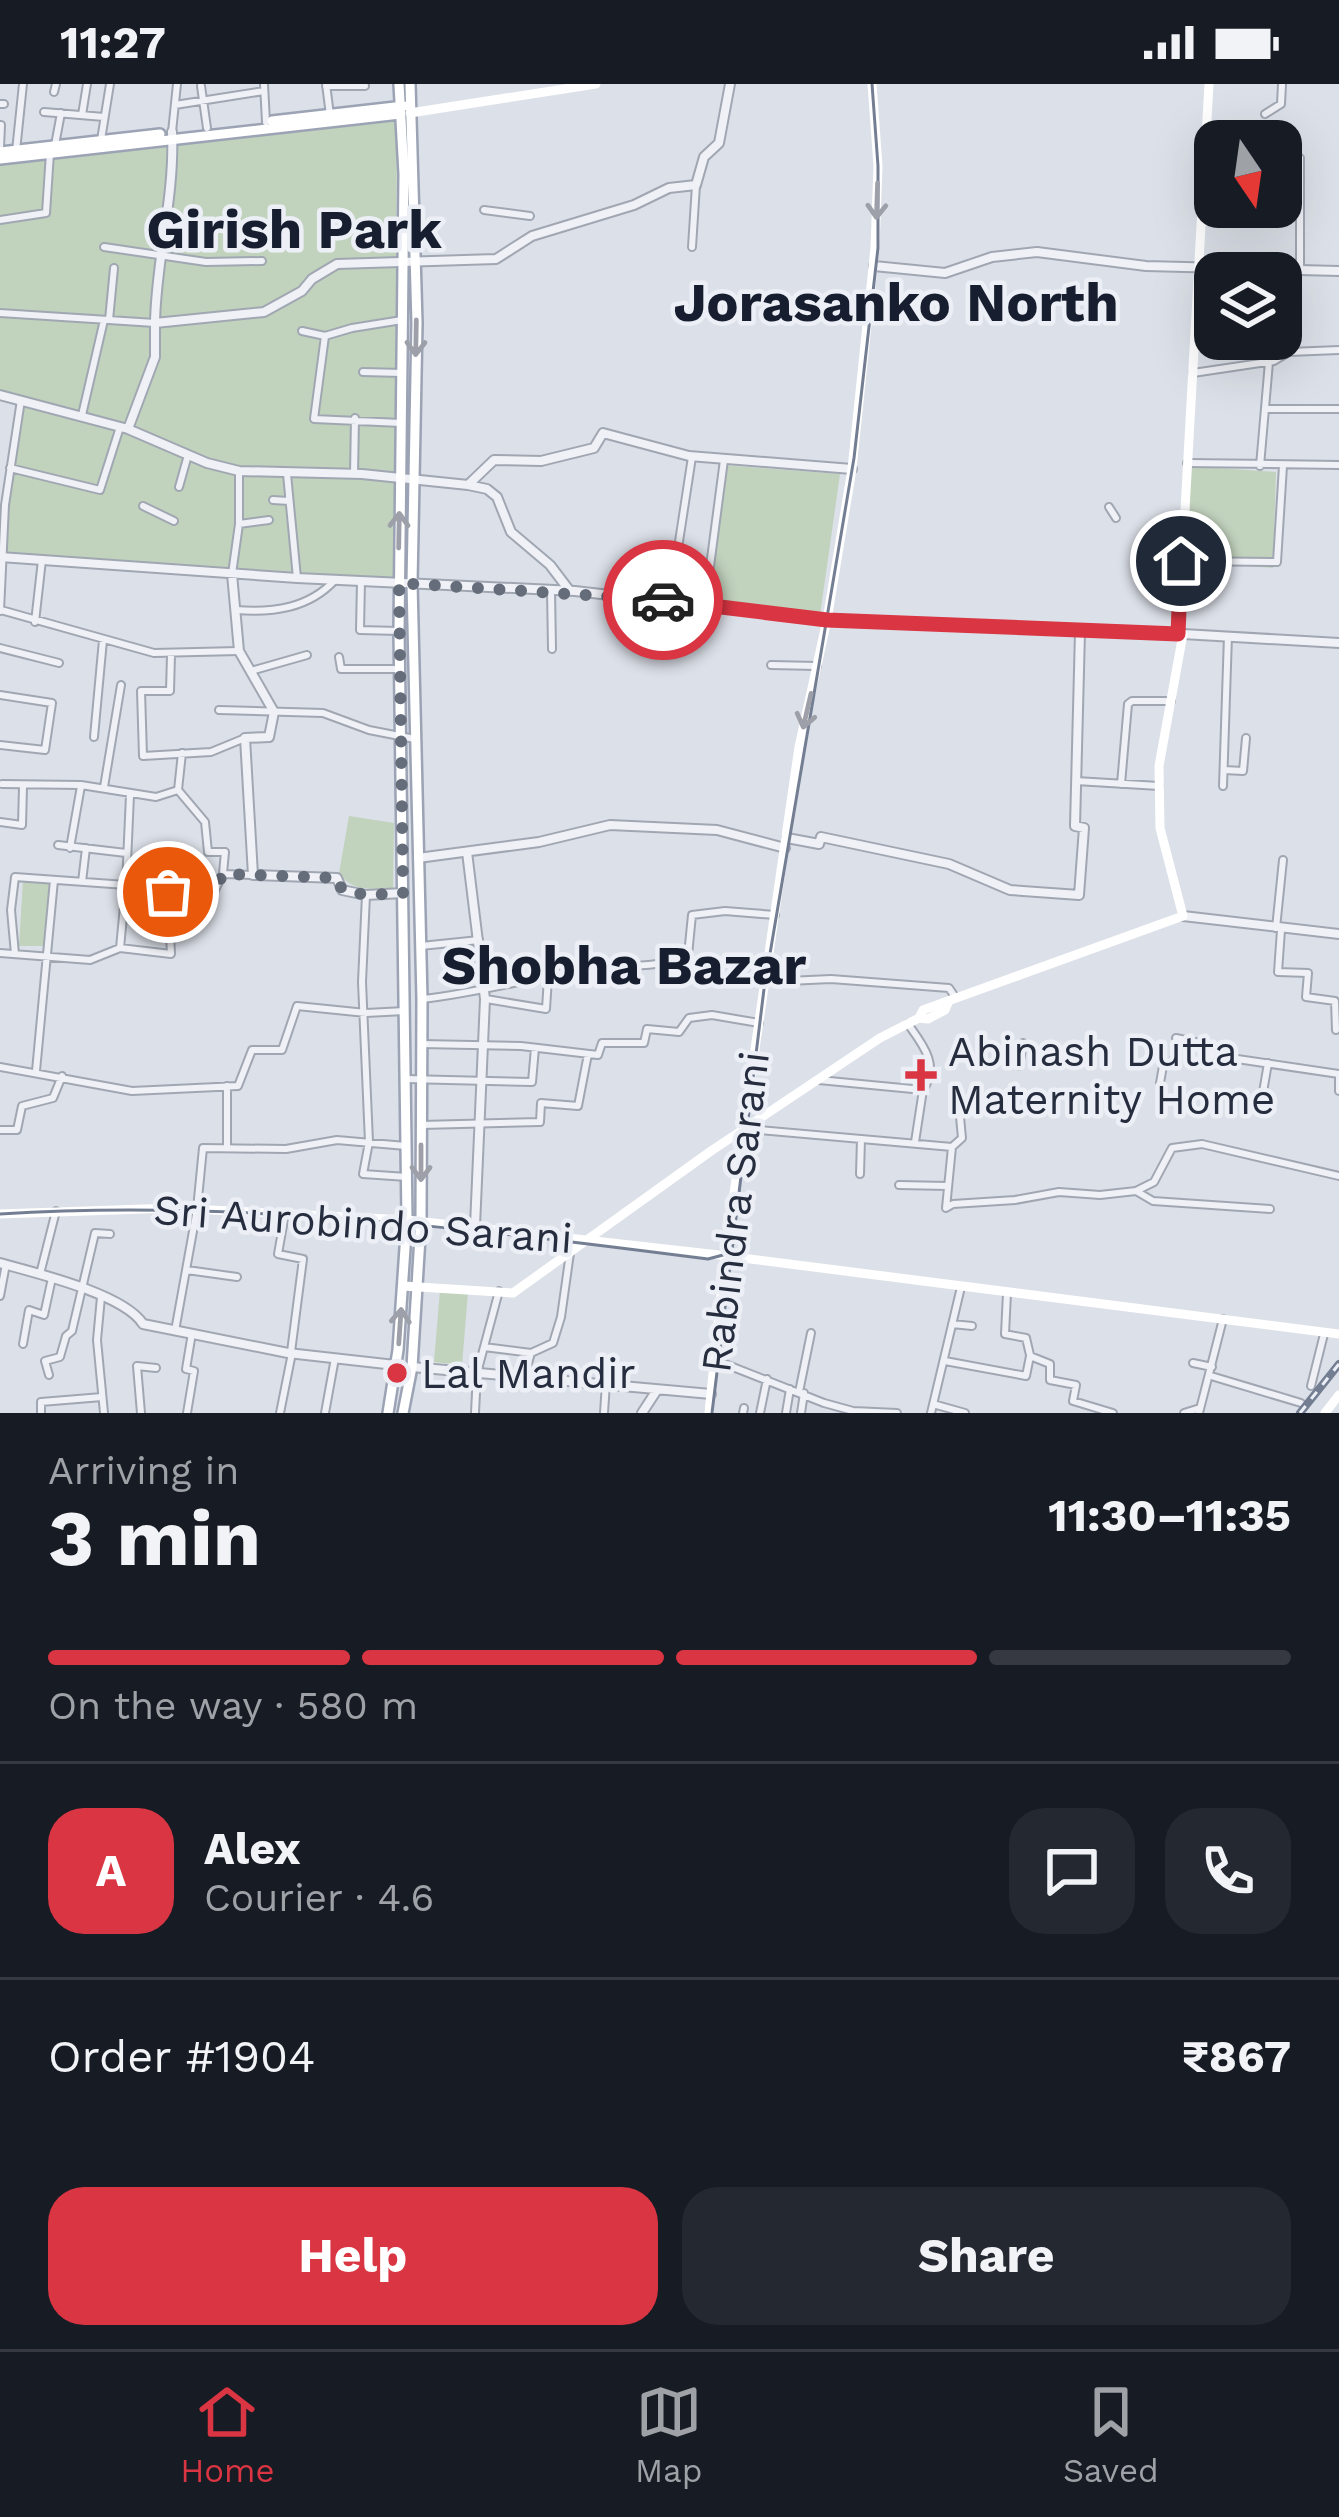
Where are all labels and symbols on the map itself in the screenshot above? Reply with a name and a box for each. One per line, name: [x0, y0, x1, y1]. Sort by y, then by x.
north arrow: [1194, 120, 1302, 228]
one-way arrow: [865, 181, 888, 220]
district label: Girish Park: [146, 198, 442, 261]
district label: Jorasanko North: [673, 271, 1119, 334]
one-way arrow: [405, 318, 428, 357]
pin: [1130, 510, 1232, 612]
one-way arrow: [388, 511, 411, 550]
courier: [603, 540, 723, 660]
one-way arrow: [794, 692, 817, 730]
pin: [117, 841, 219, 943]
district label: Shobha Bazar: [442, 934, 806, 997]
place label: Abinash Dutta Maternity Home: [948, 1027, 1275, 1124]
street label: Rabindra Sarani: [691, 1049, 779, 1375]
marker: Abinash Dutta Maternity Home: [905, 1059, 937, 1091]
one-way arrow: [410, 1143, 432, 1182]
street label: Sri Aurobindo Sarani: [152, 1185, 574, 1263]
one-way arrow: [388, 1307, 411, 1346]
place label: Lal Mandir: [421, 1349, 636, 1398]
marker: Lal Mandir: [384, 1360, 410, 1386]

